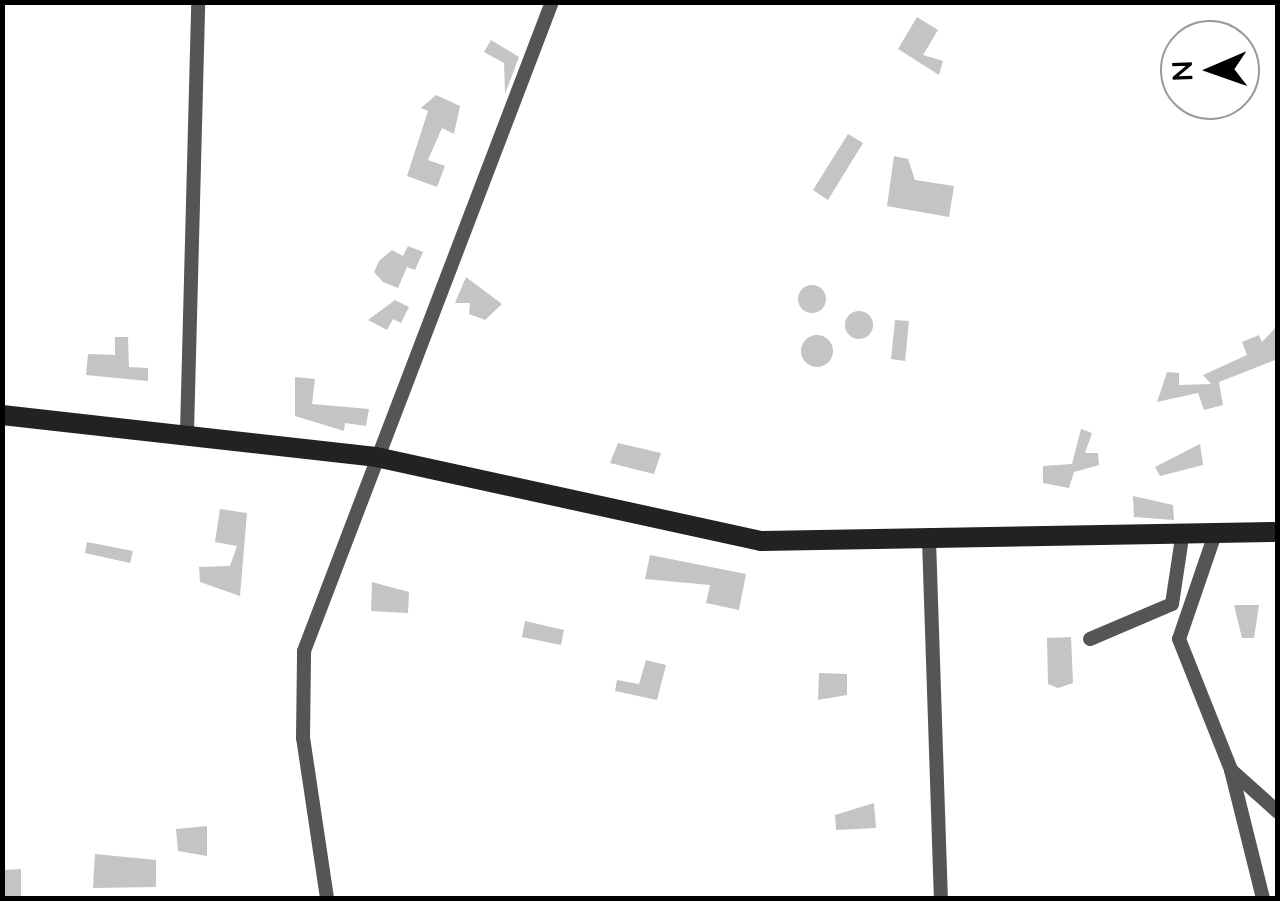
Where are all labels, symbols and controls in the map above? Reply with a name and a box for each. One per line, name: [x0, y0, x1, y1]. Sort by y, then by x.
north arrow: [1160, 20, 1260, 120]
text: N: [1164, 60, 1199, 82]

